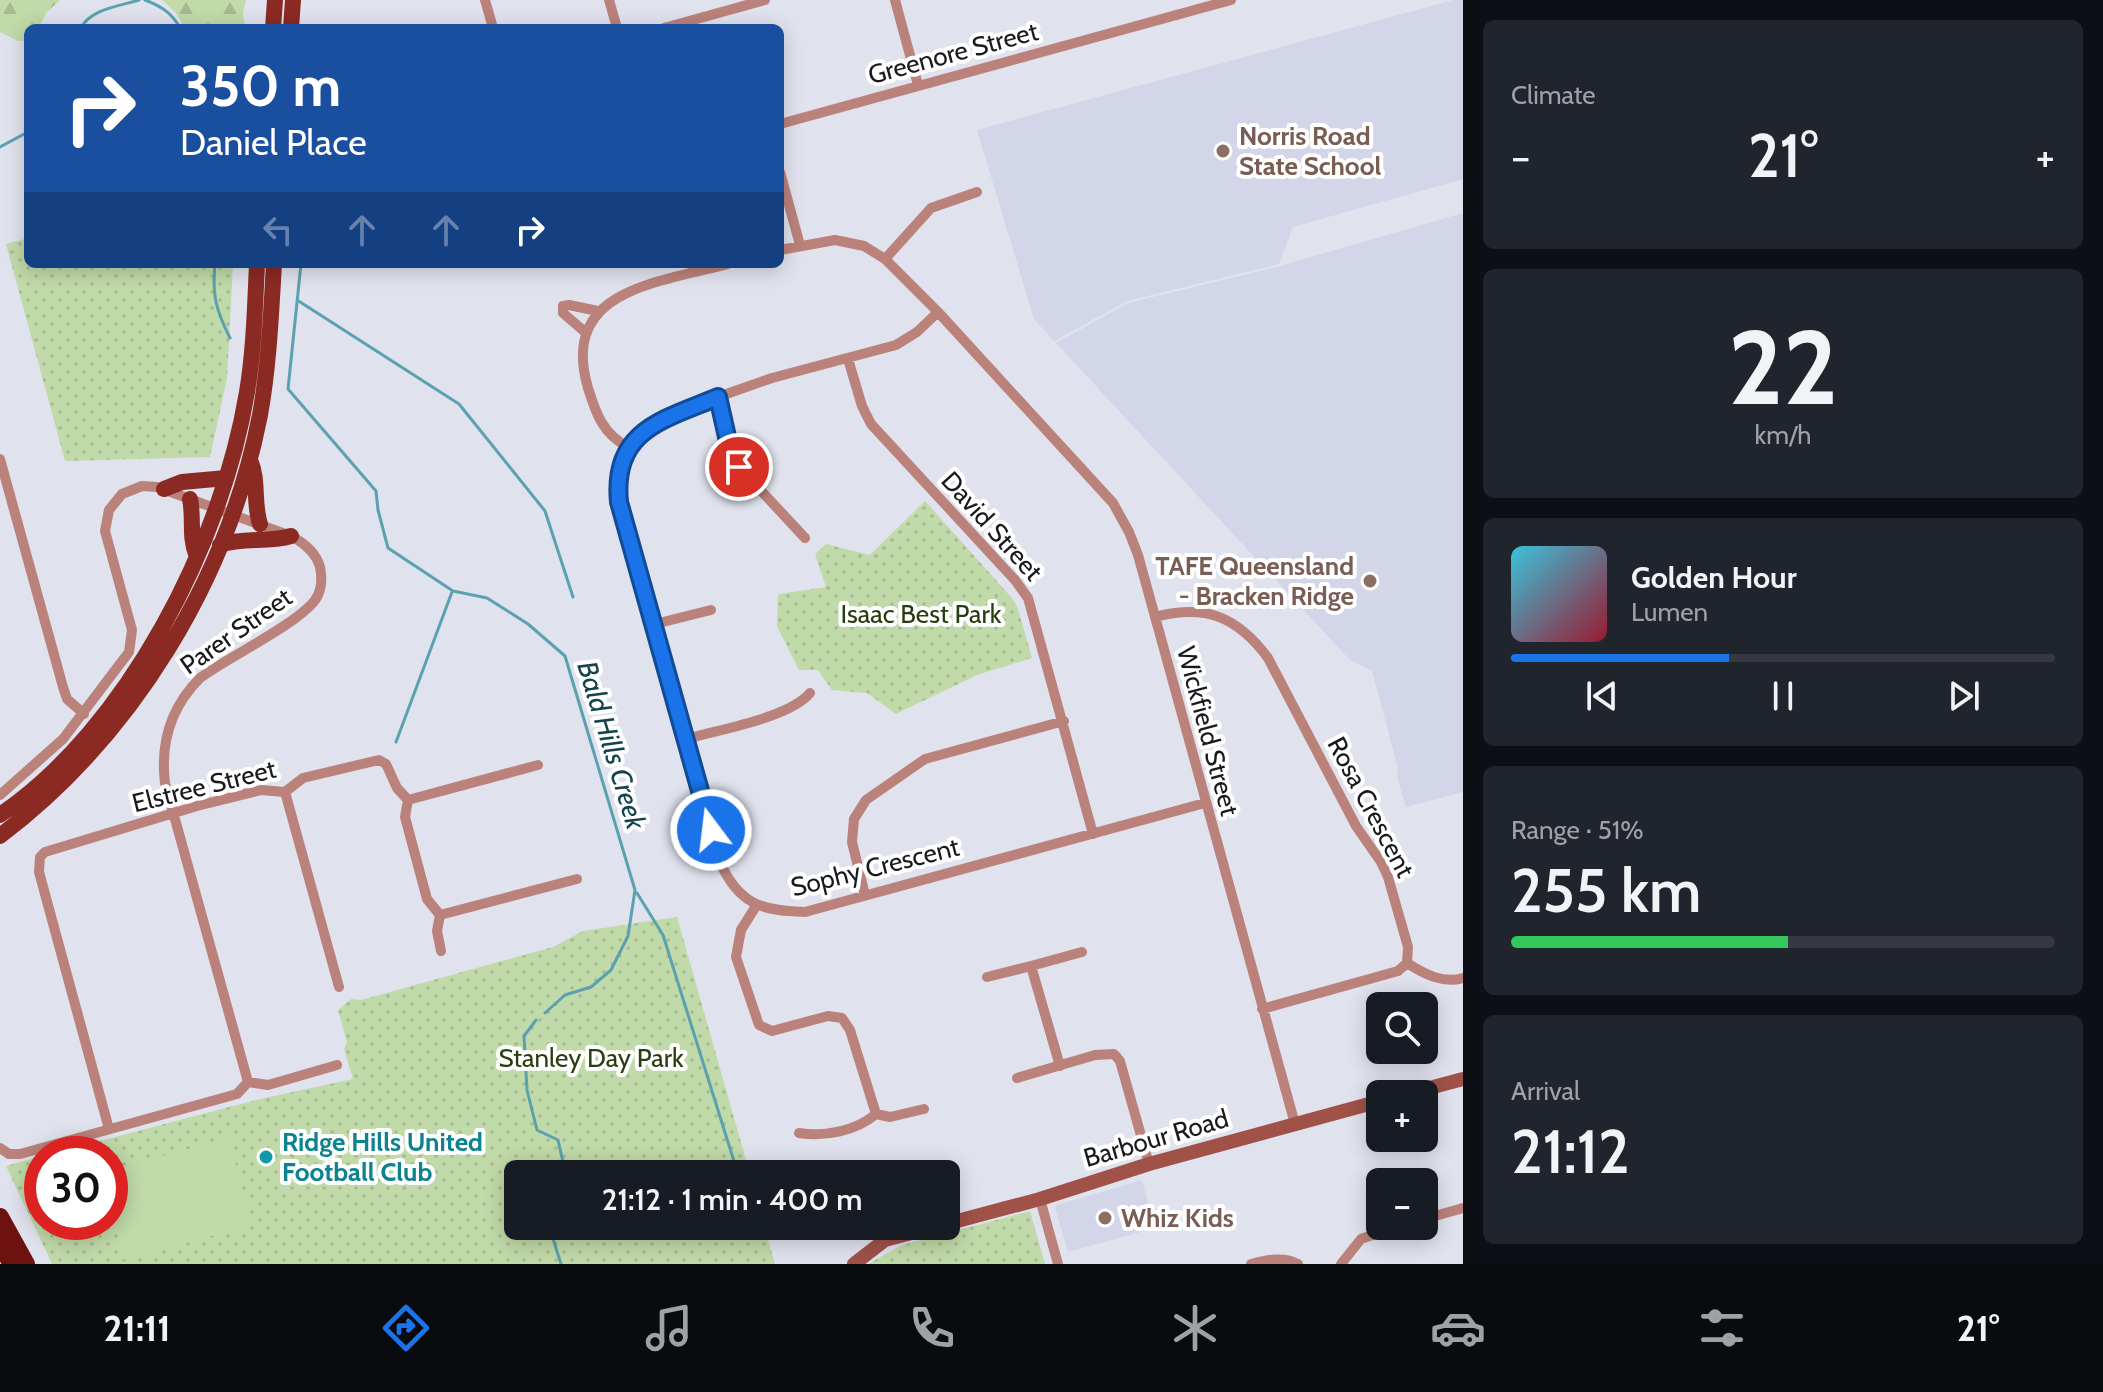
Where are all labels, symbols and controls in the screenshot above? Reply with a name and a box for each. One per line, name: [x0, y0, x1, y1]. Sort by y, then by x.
street label: Greenore Street: [865, 15, 1042, 91]
text: 350 m: [180, 52, 341, 120]
icon: right: [48, 56, 152, 160]
text: Climate: [1511, 79, 1596, 111]
text: 21°: [1748, 119, 1818, 192]
text: Daniel Place: [180, 120, 367, 164]
place label: Norris Road State School: [1239, 120, 1382, 182]
text: −: [1511, 130, 1530, 183]
text: +: [2036, 130, 2055, 183]
marker: Norris Road State School: [1214, 142, 1232, 160]
icon: left: [256, 208, 300, 252]
icon: ahead: [340, 208, 384, 252]
icon: ahead: [424, 208, 468, 252]
icon: right: [508, 208, 552, 252]
text: 22: [1728, 304, 1838, 430]
text: km/h: [1755, 419, 1811, 451]
pin: [705, 433, 773, 501]
icon: arrive: [717, 445, 761, 489]
street label: David Street: [935, 465, 1050, 587]
place label: TAFE Queensland - Bracken Ridge: [1155, 550, 1354, 612]
text: Golden Hour: [1631, 559, 1797, 596]
marker: TAFE Queensland - Bracken Ridge: [1361, 572, 1379, 590]
street label: Parer Street: [174, 581, 298, 681]
text: Lumen: [1631, 596, 1708, 628]
park label: Isaac Best Park: [841, 598, 1002, 630]
street label: Wickfield Street: [1170, 643, 1246, 819]
water label: Bald Hills Creek: [570, 657, 654, 834]
icon: previous: [1580, 674, 1624, 718]
icon: pause: [1761, 674, 1805, 718]
icon: next: [1942, 674, 1986, 718]
street label: Rosa Crescent: [1321, 731, 1421, 883]
street label: Elstree Street: [129, 753, 280, 819]
position arrow: [669, 788, 753, 872]
text: Range · 51%: [1511, 814, 1644, 846]
street label: Sophy Crescent: [787, 831, 963, 903]
text: 255 km: [1511, 854, 1701, 927]
map controls: [1366, 992, 1438, 1240]
button: search: [1366, 992, 1438, 1064]
park label: Stanley Day Park: [498, 1042, 684, 1074]
text: Arrival: [1511, 1075, 1580, 1107]
button: +: [1366, 1080, 1438, 1152]
street label: Barbour Road: [1080, 1102, 1232, 1174]
text: 21:12: [1511, 1115, 1630, 1188]
place label: Ridge Hills United Football Club: [282, 1126, 483, 1188]
speed limit sign: 30: [24, 1136, 128, 1240]
marker: Ridge Hills United Football Club: [257, 1148, 275, 1166]
button: −: [1366, 1168, 1438, 1240]
text: 21:12 · 1 min · 400 m: [602, 1181, 862, 1218]
place label: Whiz Kids: [1121, 1202, 1234, 1234]
marker: Whiz Kids: [1096, 1209, 1114, 1227]
icon: directions: [378, 1300, 434, 1356]
icon: music: [641, 1300, 697, 1356]
icon: phone: [904, 1300, 960, 1356]
icon: climate: [1167, 1300, 1223, 1356]
icon: car: [1430, 1300, 1486, 1356]
icon: filters: [1694, 1300, 1750, 1356]
text: 21:11: [104, 1306, 170, 1350]
text: 21°: [1957, 1306, 1999, 1350]

